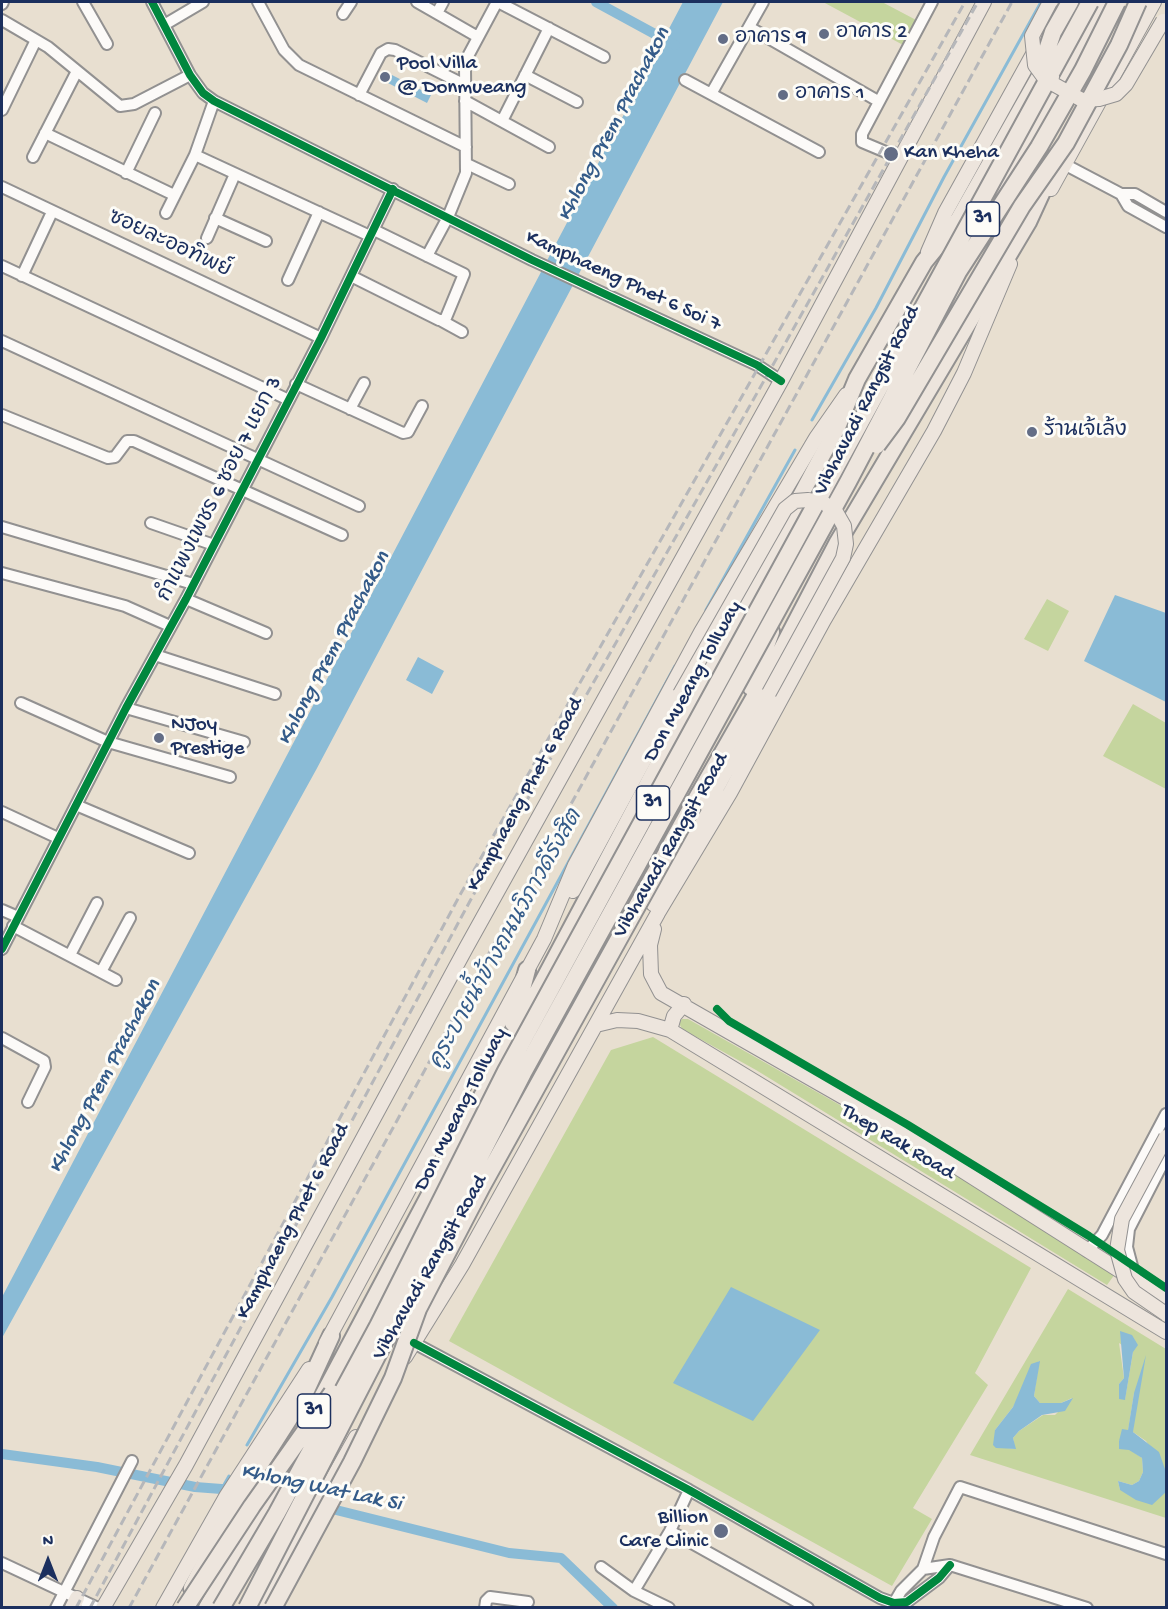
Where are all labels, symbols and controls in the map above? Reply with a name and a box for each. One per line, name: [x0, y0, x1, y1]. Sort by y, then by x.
place label: อาคาร 2: [836, 21, 907, 47]
water label: Khlong Prem Prachakon: [553, 24, 677, 226]
place label: อาคาร 9: [735, 26, 806, 52]
marker: อาคาร 2: [817, 27, 831, 41]
marker: อาคาร 9: [716, 32, 730, 46]
place label: Pool Villa @ Donmueang: [397, 52, 526, 102]
marker: Pool Villa @ Donmueang: [378, 70, 392, 84]
place label: อาคาร 1: [795, 82, 864, 108]
marker: อาคาร 1: [776, 88, 790, 102]
place label: Kan Kheha: [904, 141, 999, 167]
marker: Kan Kheha: [882, 145, 900, 163]
road number: 31: [966, 202, 1000, 236]
street label: ซอยละออทิพย์: [104, 206, 234, 284]
street label: Kamphaeng Phet 6 Soi 7: [521, 226, 725, 338]
street label: Vibhavadi Rangsit Road: [809, 302, 927, 500]
street label: กำแพงเพชร 6 ซอย 7 แยก 3: [153, 373, 289, 607]
place label: ร้านเจ้เล้ง: [1044, 419, 1127, 445]
marker: ร้านเจ้เล้ง: [1025, 425, 1039, 439]
water label: Khlong Prem Prachakon: [273, 548, 397, 750]
street label: Don Mueang Tollway: [639, 597, 749, 767]
street label: Kamphaeng Phet 6 Road: [462, 694, 590, 896]
place label: NJoy Prestige: [171, 713, 244, 763]
marker: NJoy Prestige: [152, 731, 166, 745]
street label: Vibhavadi Rangsit Road: [609, 749, 735, 943]
road number: 31: [636, 786, 670, 820]
water label: คูระบายน้ำข้างถนนวิภาวดีรังสิต: [425, 806, 589, 1074]
water label: Khlong Prem Prachakon: [44, 976, 168, 1178]
street label: Don Mueang Tollway: [410, 1024, 514, 1196]
street label: Thep Rak Road: [835, 1099, 959, 1187]
street label: Kamphaeng Phet 6 Road: [232, 1120, 356, 1324]
street label: Vibhavadi Rangsit Road: [368, 1171, 494, 1365]
road number: 31: [298, 1394, 330, 1428]
water label: Khlong Wat Lak Si: [238, 1459, 404, 1519]
place label: Billion Care Clinic: [619, 1506, 708, 1556]
marker: Billion Care Clinic: [712, 1522, 730, 1540]
north arrow: [18, 1531, 78, 1591]
text: N: [43, 1533, 53, 1552]

